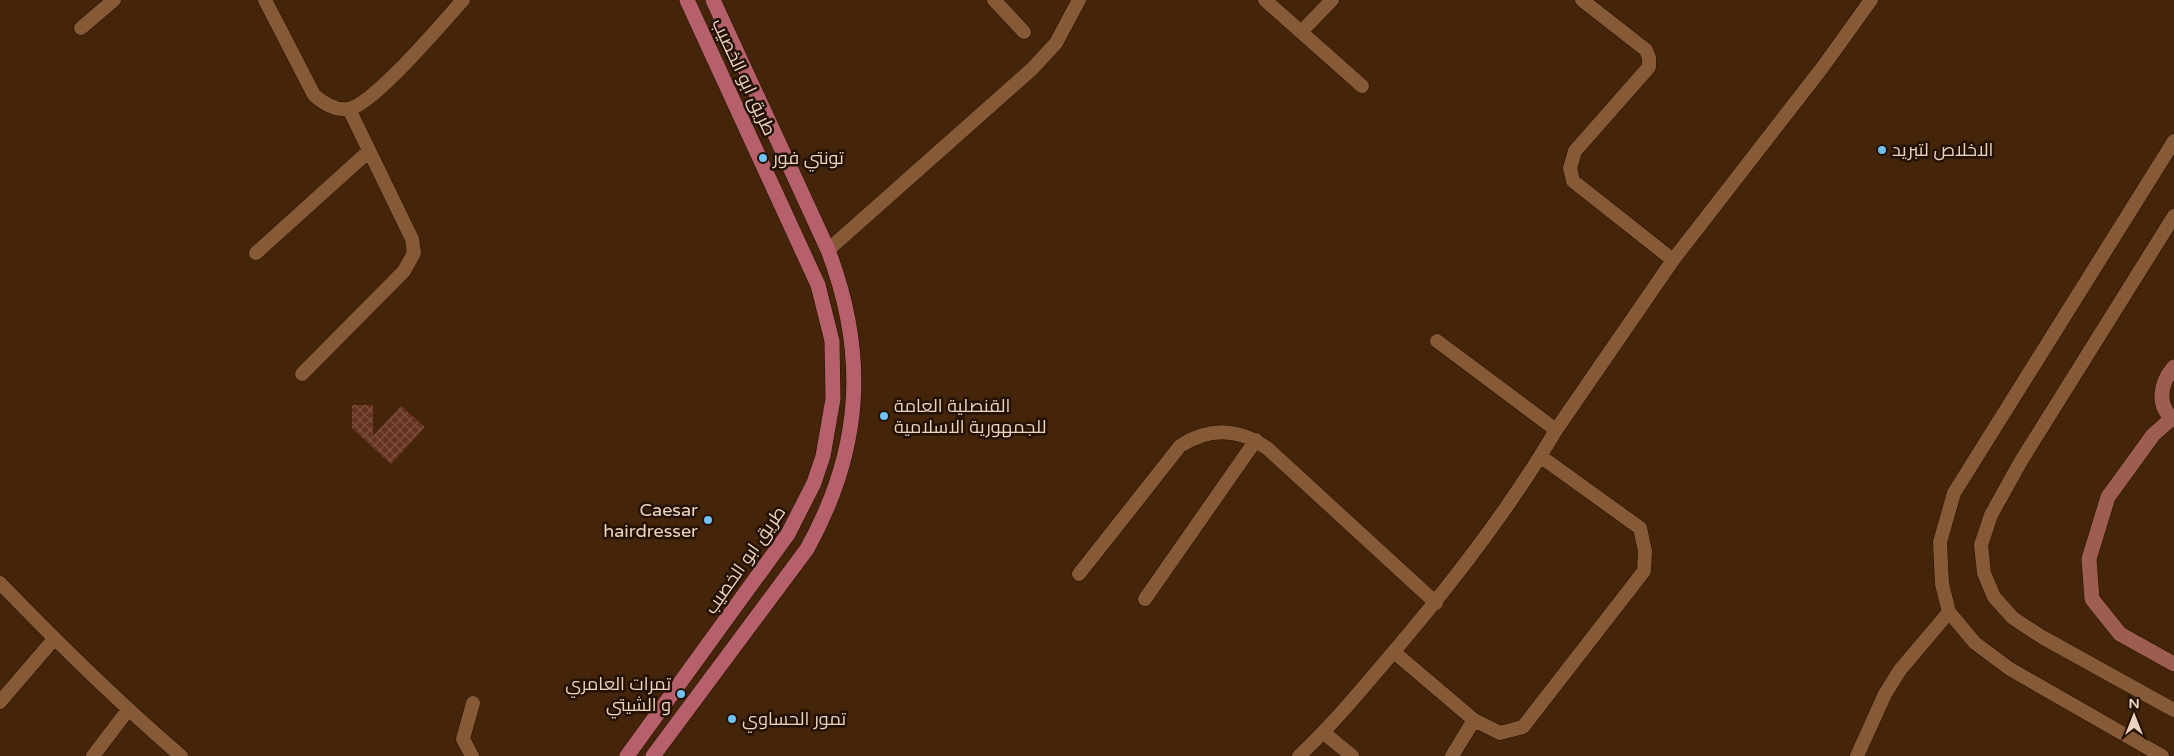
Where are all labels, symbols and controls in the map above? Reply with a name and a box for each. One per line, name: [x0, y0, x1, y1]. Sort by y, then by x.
street label: طريق ابو الخصيب: [706, 15, 781, 139]
place label: الاخلاص لتبريد: [1892, 139, 1993, 161]
marker: الاخلاص لتبريد: [1876, 144, 1888, 156]
place label: تونتي فور: [772, 147, 844, 172]
marker: تونتي فور: [757, 152, 769, 164]
place label: القنصلية العامة للجمهورية الاسلامية: [894, 395, 1046, 438]
marker: القنصلية العامة للجمهورية الاسلامية: [878, 410, 890, 422]
place label: Caesar hairdresser: [603, 499, 698, 542]
street label: طريق ابو الخصيب: [700, 502, 791, 619]
marker: Caesar hairdresser: [702, 514, 714, 526]
place label: تمرات العامري و الشيتي: [565, 673, 671, 719]
marker: تمرات العامري و الشيتي: [675, 688, 687, 700]
north arrow: [2109, 691, 2159, 741]
text: N: [2128, 695, 2140, 712]
place label: تمور الحساوي: [742, 708, 846, 733]
marker: تمور الحساوي: [726, 713, 738, 725]

